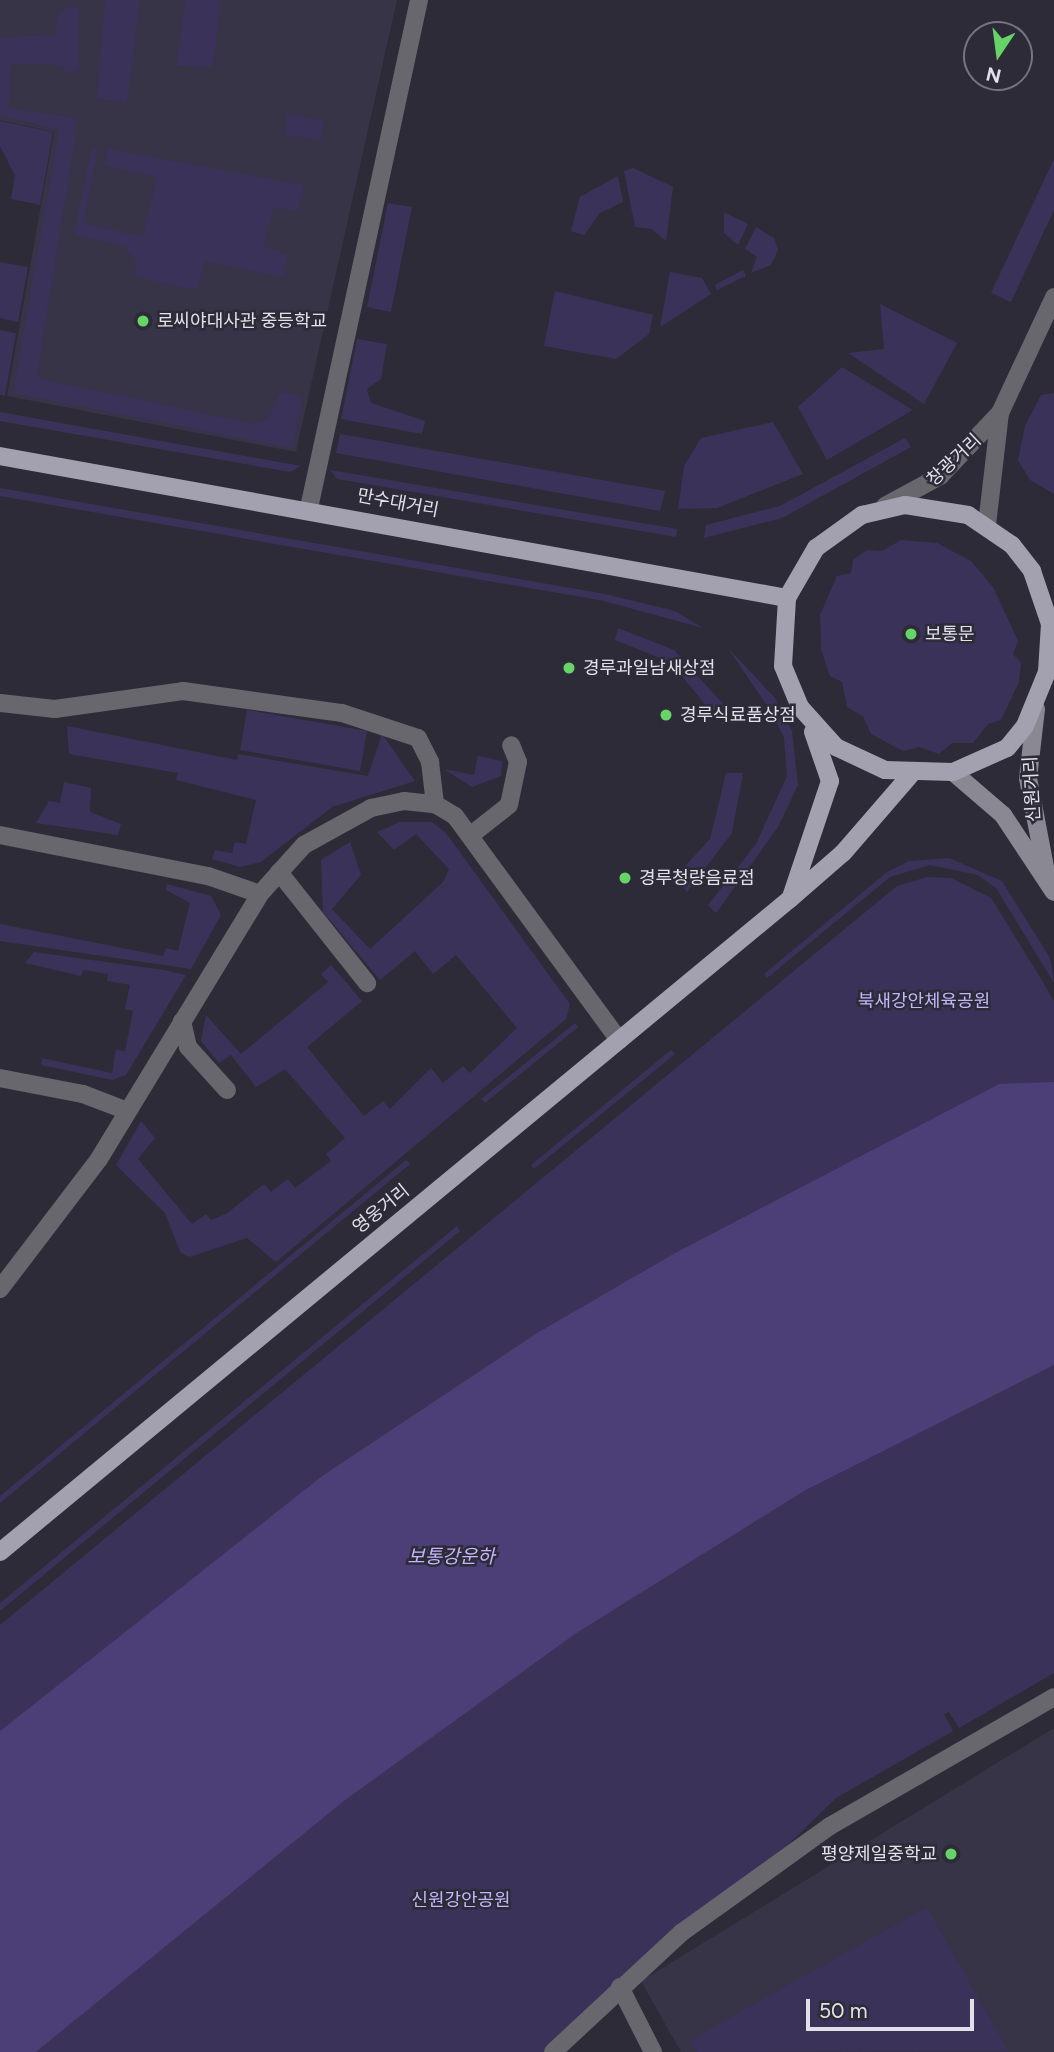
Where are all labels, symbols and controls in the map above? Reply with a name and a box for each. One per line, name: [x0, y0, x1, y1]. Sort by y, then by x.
north arrow: [963, 21, 1033, 91]
text: N: [984, 62, 1003, 88]
place label: 로씨야대사관 중등학교: [157, 310, 327, 332]
marker: 로씨야대사관 중등학교: [135, 313, 151, 329]
street label: 창광거리: [922, 430, 986, 490]
street label: 만수대거리: [355, 484, 441, 522]
place label: 보통문: [925, 623, 975, 645]
marker: 보통문: [903, 626, 919, 642]
place label: 경루과일남새상점: [583, 657, 715, 679]
marker: 경루과일남새상점: [561, 660, 577, 676]
place label: 경루식료품상점: [680, 704, 796, 726]
marker: 경루식료품상점: [658, 707, 674, 723]
street label: 신원거리: [1019, 755, 1045, 823]
place label: 경루청량음료점: [639, 867, 755, 889]
marker: 경루청량음료점: [617, 870, 633, 886]
park label: 북새강안체육공원: [858, 990, 990, 1012]
street label: 영웅거리: [348, 1180, 414, 1238]
water label: 보통강운하: [407, 1546, 495, 1568]
place label: 평양제일중학교: [821, 1843, 937, 1865]
marker: 평양제일중학교: [943, 1846, 959, 1862]
park label: 신원강안공원: [411, 1889, 511, 1911]
scale bar: [809, 1986, 977, 2030]
text: 50 m: [819, 1998, 868, 2023]

